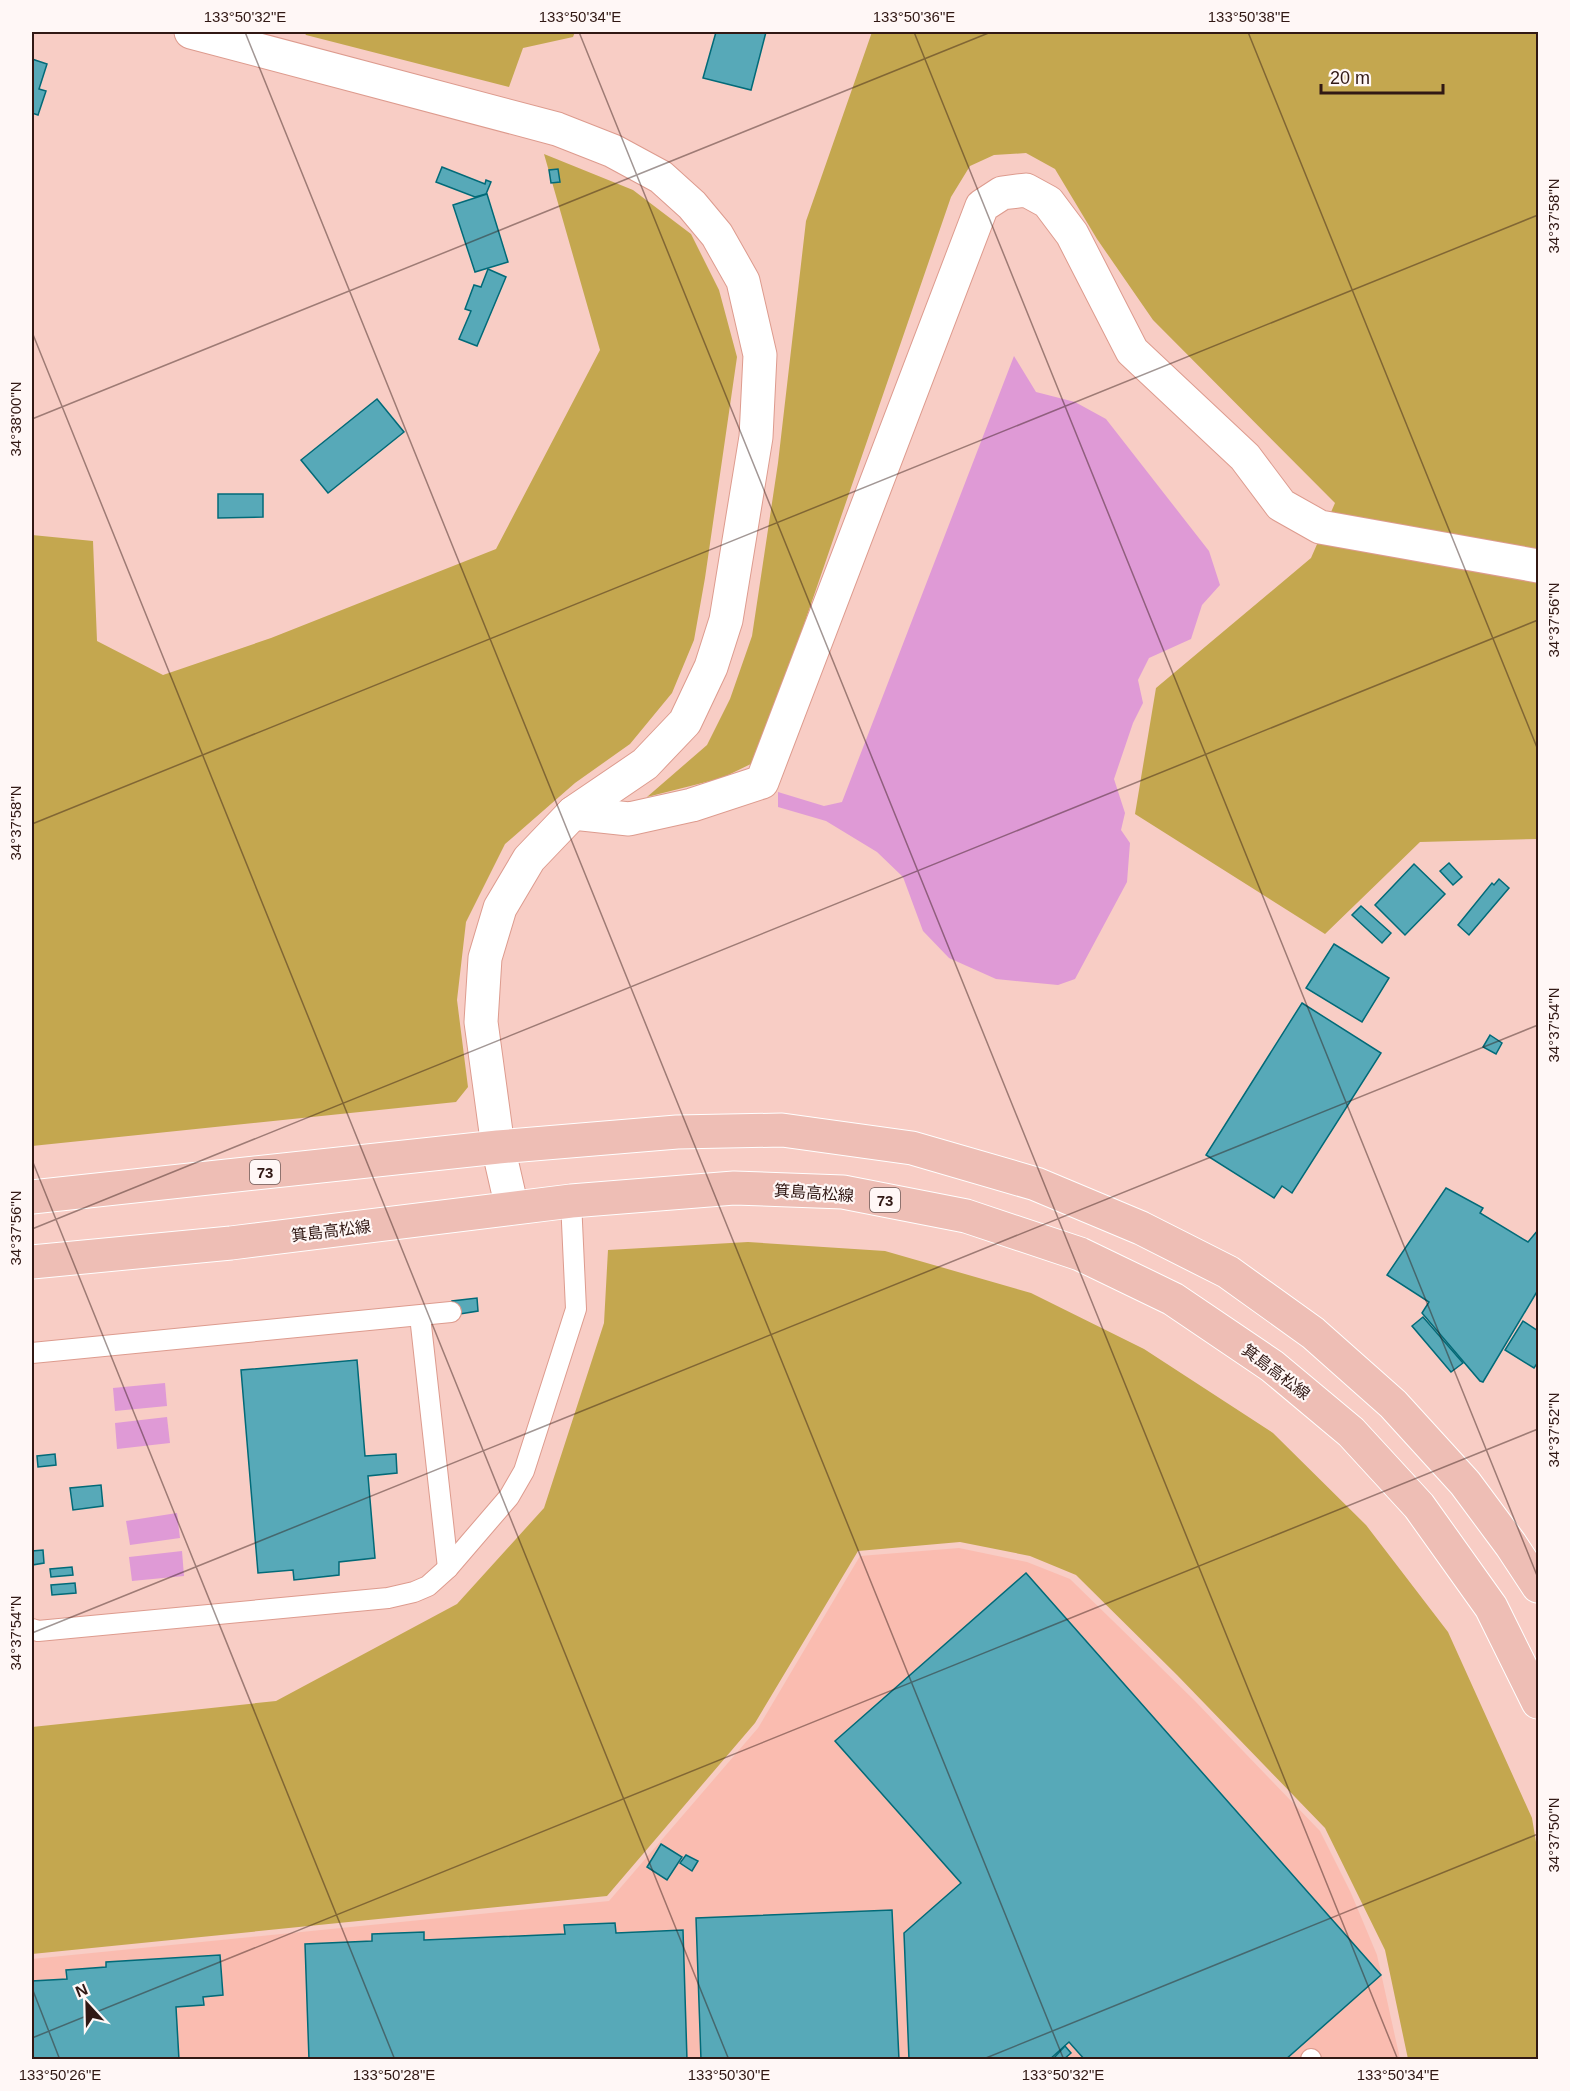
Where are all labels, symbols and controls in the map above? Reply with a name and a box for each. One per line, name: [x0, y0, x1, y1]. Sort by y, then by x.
text: 133°50'32"E: [204, 8, 286, 25]
text: 133°50'34"E: [539, 8, 621, 25]
text: 133°50'36"E: [873, 8, 955, 25]
text: 133°50'38"E: [1208, 8, 1290, 25]
scale bar: [1321, 57, 1442, 95]
text: 20 m: [1330, 68, 1370, 88]
text: 34°37'58"N: [1545, 178, 1562, 254]
text: 34°38'00"N: [7, 381, 24, 457]
text: 34°37'56"N: [1545, 582, 1562, 658]
text: 34°37'58"N: [7, 785, 24, 861]
text: 34°37'54"N: [1545, 987, 1562, 1063]
road number: 73: [250, 1160, 280, 1184]
street label: 箕島高松線: [773, 1182, 855, 1204]
road number: 73: [870, 1188, 900, 1212]
text: 34°37'56"N: [7, 1190, 24, 1266]
street label: 箕島高松線: [290, 1218, 372, 1244]
street label: 箕島高松線: [1239, 1341, 1313, 1403]
text: 34°37'52"N: [1545, 1392, 1562, 1468]
text: 34°37'54"N: [7, 1595, 24, 1671]
text: 34°37'50"N: [1545, 1797, 1562, 1873]
north arrow: [57, 1974, 117, 2034]
text: N: [73, 1981, 90, 2001]
text: 133°50'26"E: [19, 2066, 101, 2083]
text: 133°50'28"E: [353, 2066, 435, 2083]
text: 133°50'30"E: [688, 2066, 770, 2083]
text: 133°50'32"E: [1022, 2066, 1104, 2083]
text: 133°50'34"E: [1357, 2066, 1439, 2083]

